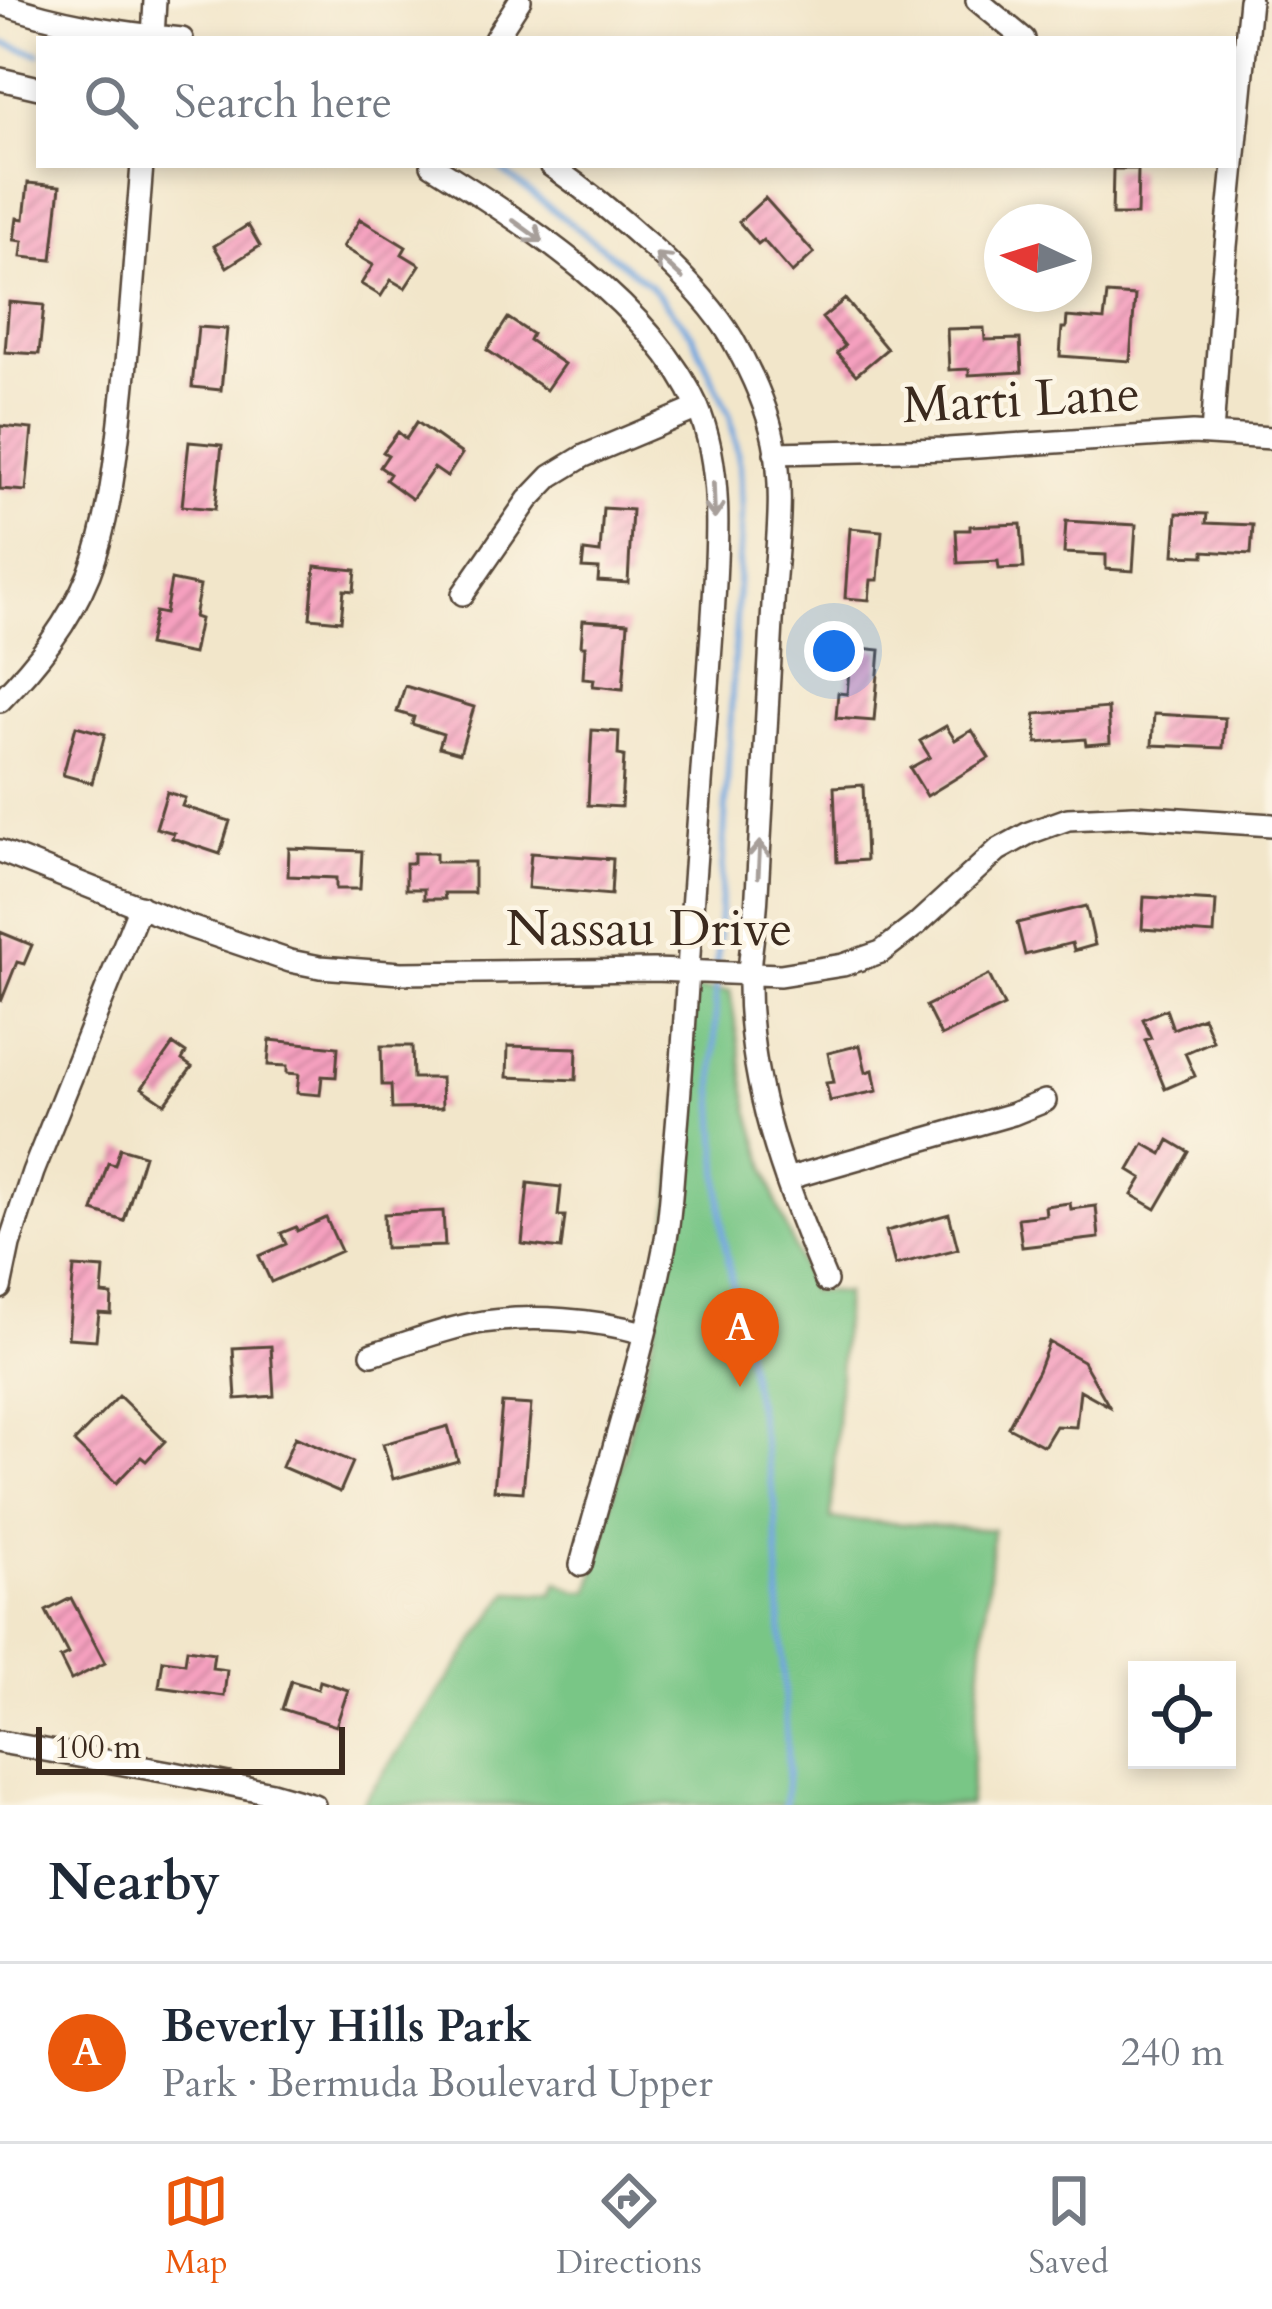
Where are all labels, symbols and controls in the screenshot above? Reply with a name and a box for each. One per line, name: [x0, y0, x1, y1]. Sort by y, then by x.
search box: [36, 36, 1236, 168]
icon: search: [78, 69, 144, 135]
text: Search here: [174, 72, 392, 133]
north arrow: [984, 204, 1092, 312]
one-way arrow: [511, 217, 544, 243]
one-way arrow: [655, 253, 685, 281]
street label: Marti Lane: [900, 359, 1142, 441]
one-way arrow: [703, 481, 726, 520]
your location: [804, 621, 864, 681]
one-way arrow: [748, 840, 771, 879]
street label: Nassau Drive: [506, 894, 792, 964]
pin: A: [701, 1288, 779, 1387]
map controls: [1128, 1661, 1236, 1769]
button: locate: [1128, 1661, 1236, 1769]
scale bar: [36, 1721, 345, 1774]
text: 100 m: [54, 1725, 141, 1770]
text: Nearby: [48, 1848, 220, 1918]
text: Beverly Hills Park: [162, 1996, 532, 2057]
text: A: [72, 2026, 102, 2079]
text: 240 m: [1121, 2026, 1224, 2079]
text: Park · Bermuda Boulevard Upper: [162, 2057, 713, 2110]
tab: Map: [163, 2168, 229, 2285]
tab: Directions: [556, 2168, 702, 2285]
tab: Saved: [1029, 2168, 1109, 2285]

